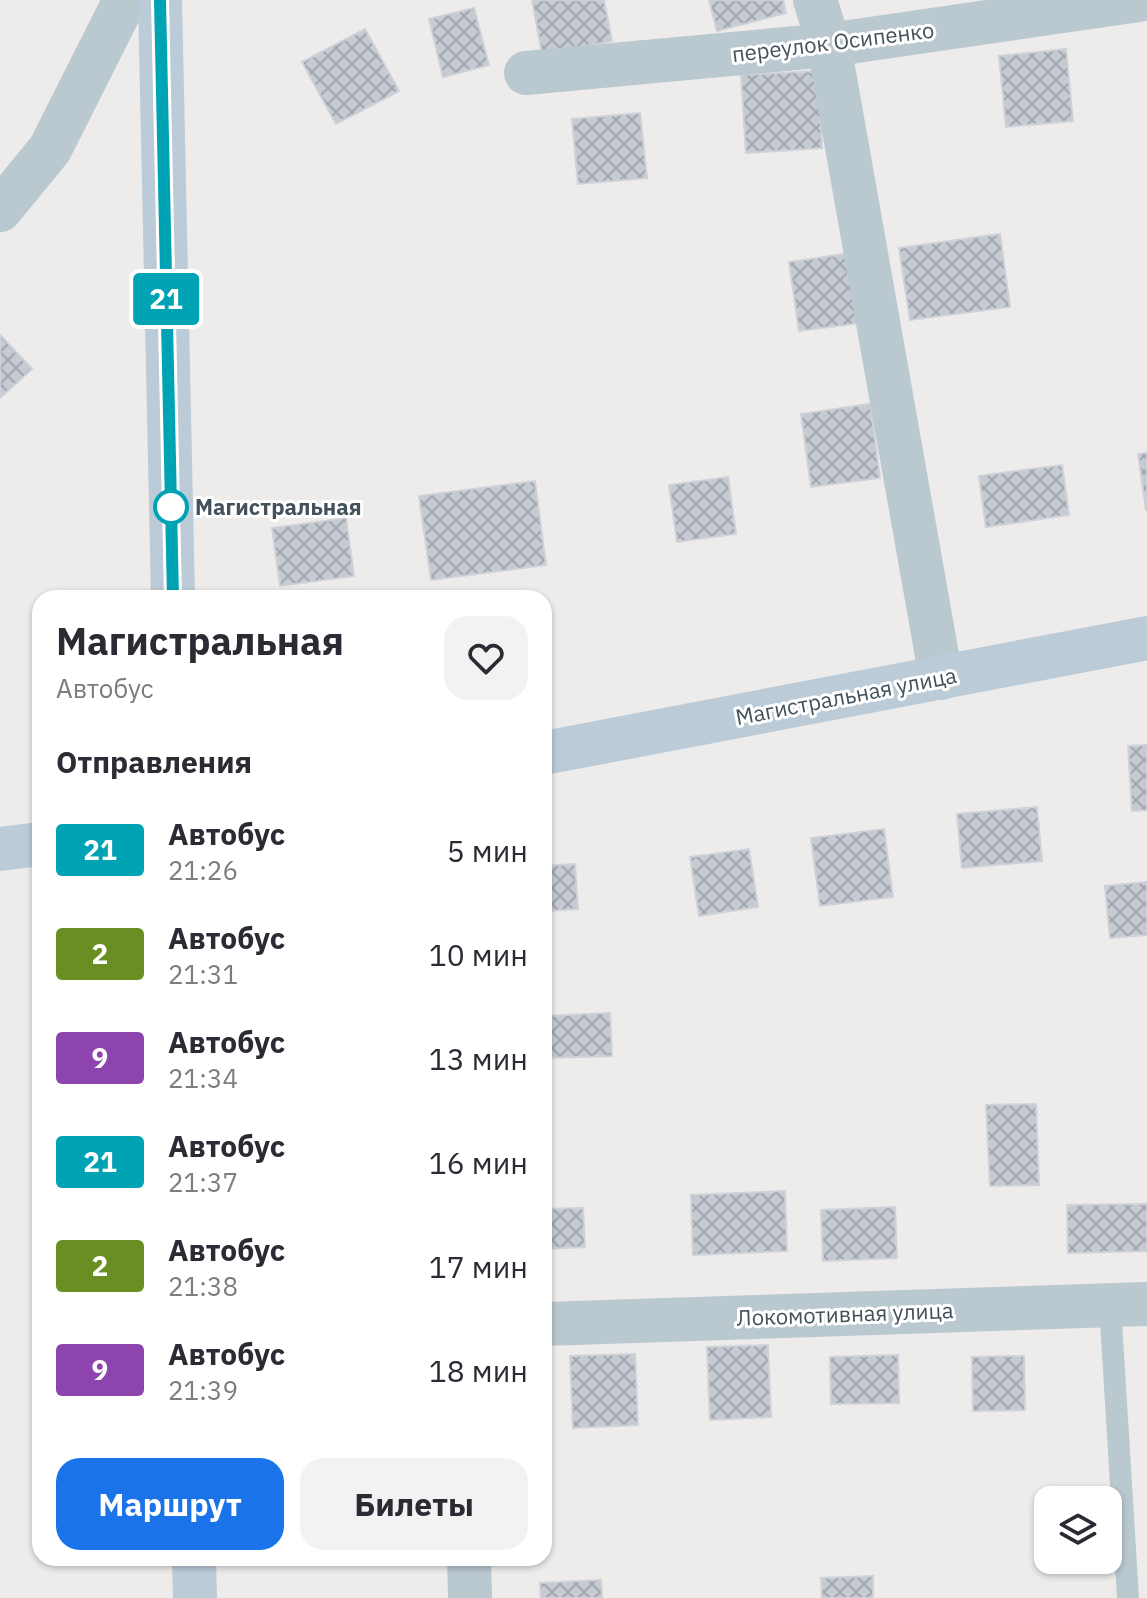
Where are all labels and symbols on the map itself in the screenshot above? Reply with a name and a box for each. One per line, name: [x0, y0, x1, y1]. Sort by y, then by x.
street label: переулок Осипенко: [730, 15, 936, 68]
line badge: 21: [130, 273, 202, 325]
marker: Магистральная: [154, 490, 188, 524]
place label: Магистральная: [195, 492, 362, 521]
street label: Магистральная улица: [733, 660, 959, 731]
street label: Локомотивная улица: [736, 1295, 954, 1332]

